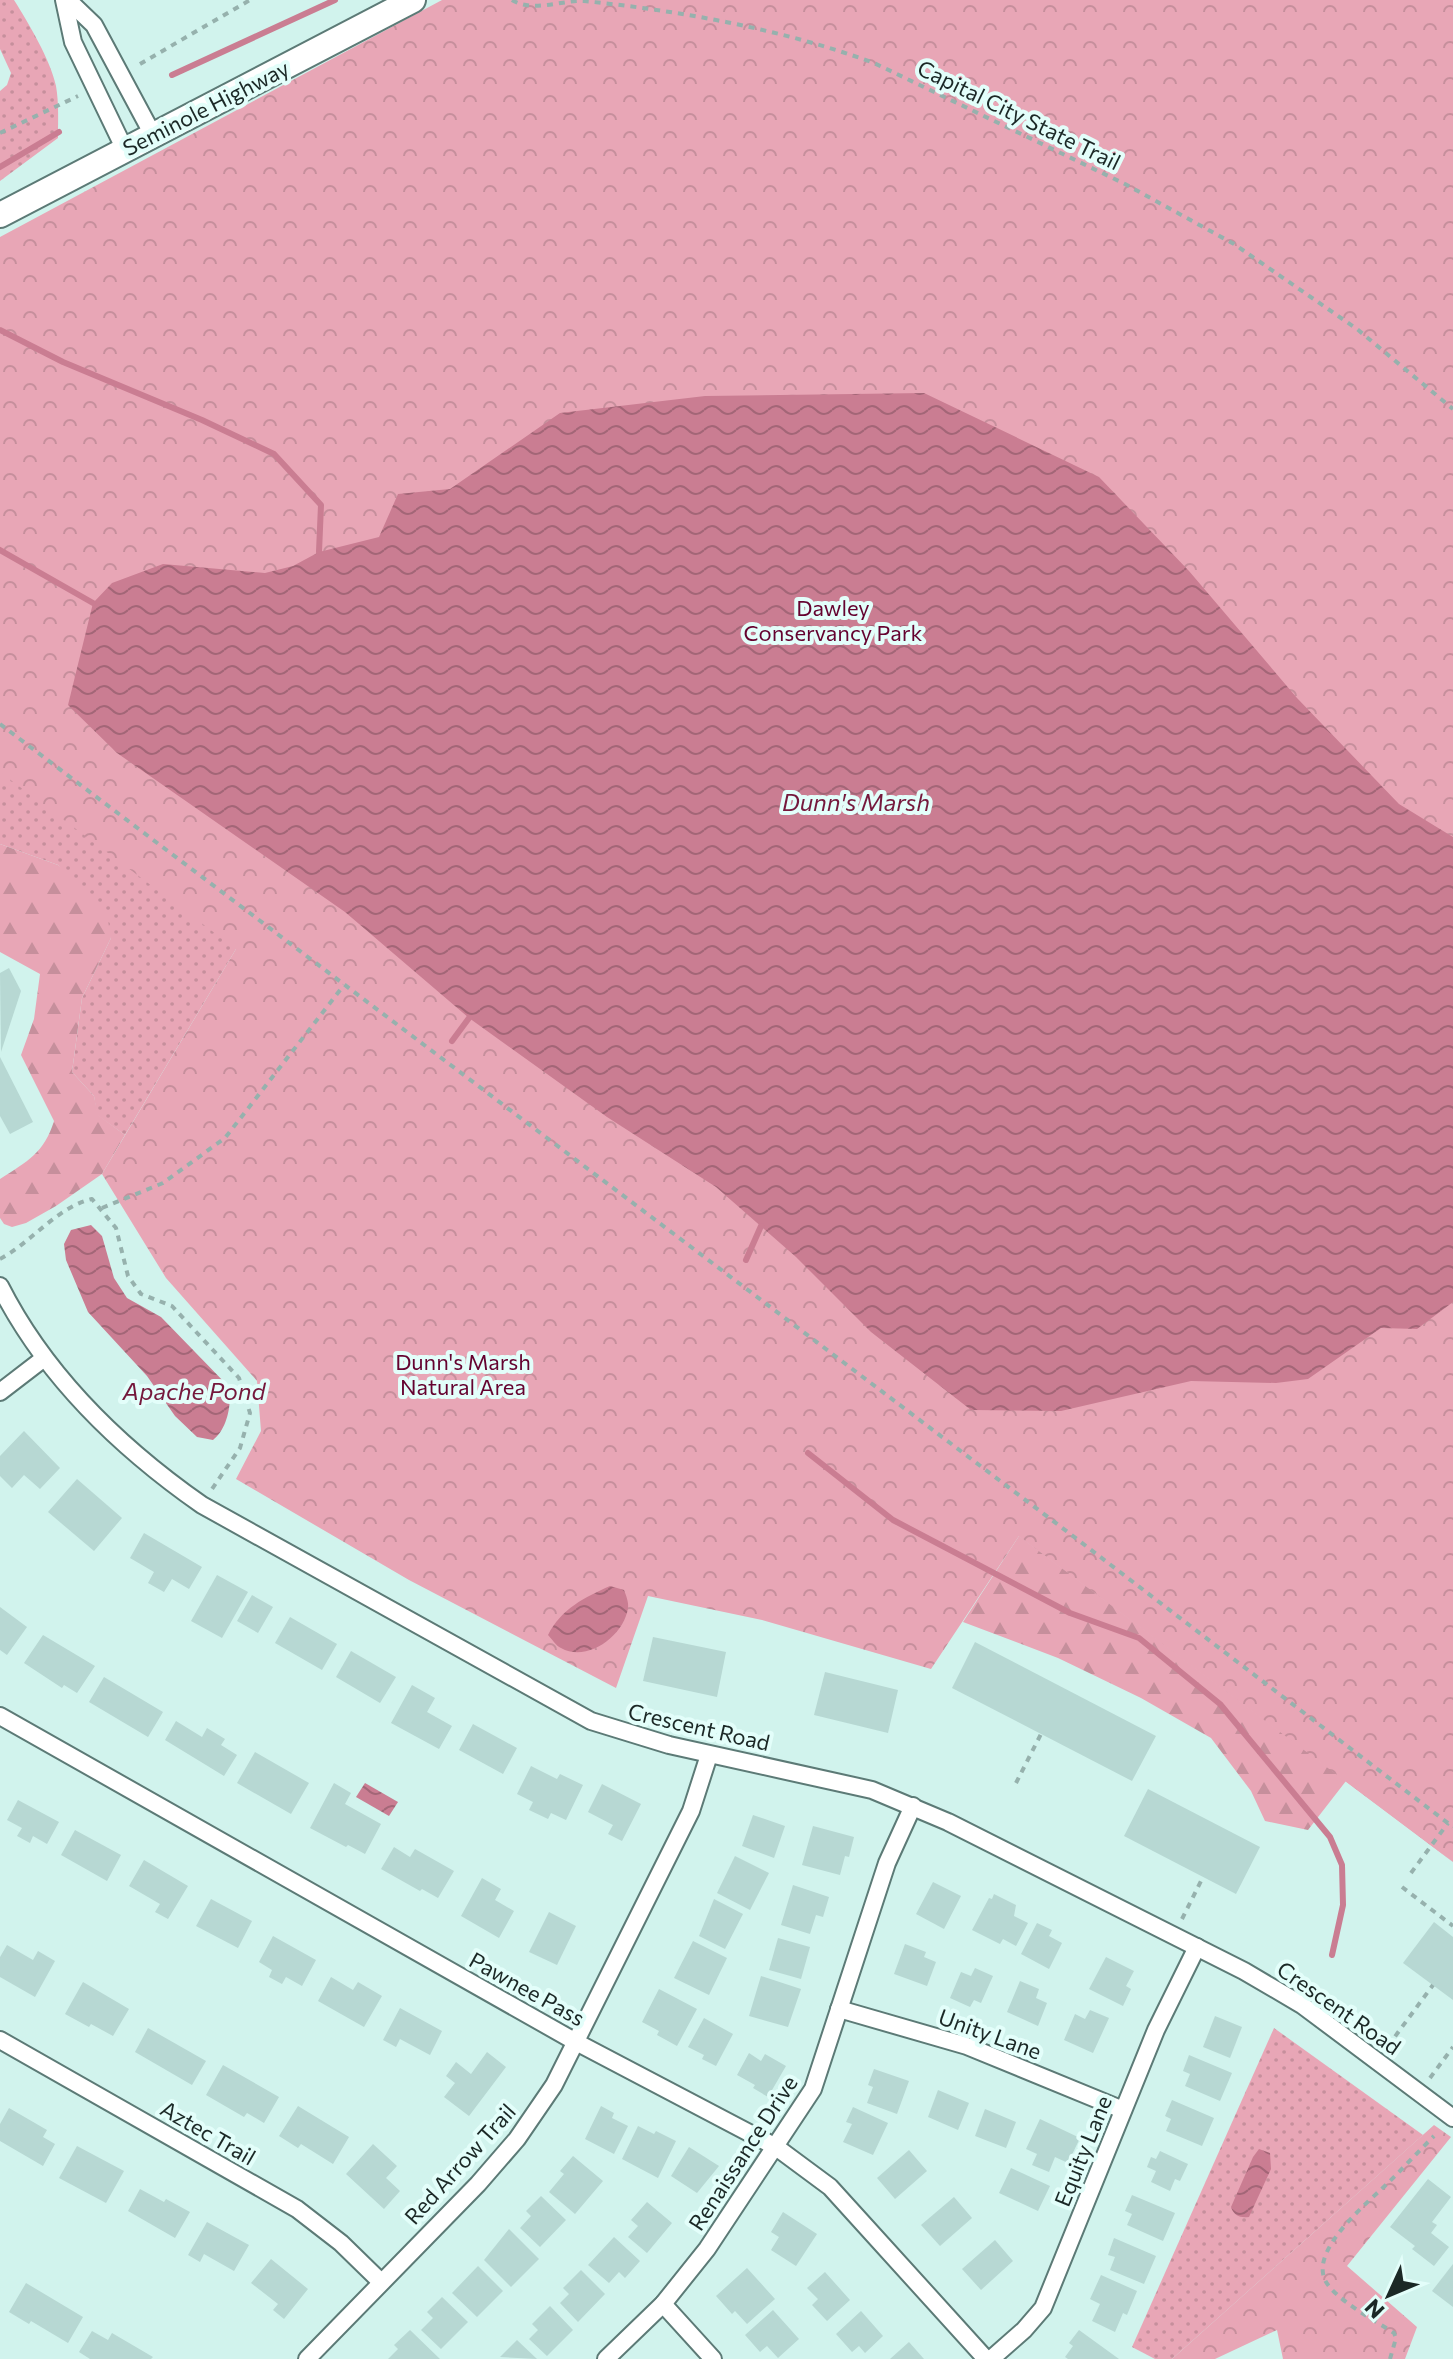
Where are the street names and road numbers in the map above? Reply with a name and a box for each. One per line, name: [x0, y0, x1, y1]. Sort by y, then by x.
street label: Seminole Highway: [118, 54, 293, 161]
street label: Capital City State Trail: [913, 54, 1125, 175]
street label: Crescent Road: [626, 1697, 773, 1756]
street label: Pawnee Pass: [465, 1946, 590, 2031]
street label: Crescent Road: [1272, 1955, 1406, 2060]
street label: Unity Lane: [935, 2003, 1045, 2065]
street label: Renaissance Drive: [682, 2070, 803, 2235]
street label: Equity Lane: [1048, 2092, 1117, 2210]
street label: Aztec Trail: [156, 2095, 261, 2171]
street label: Red Arrow Trail: [398, 2098, 521, 2230]

